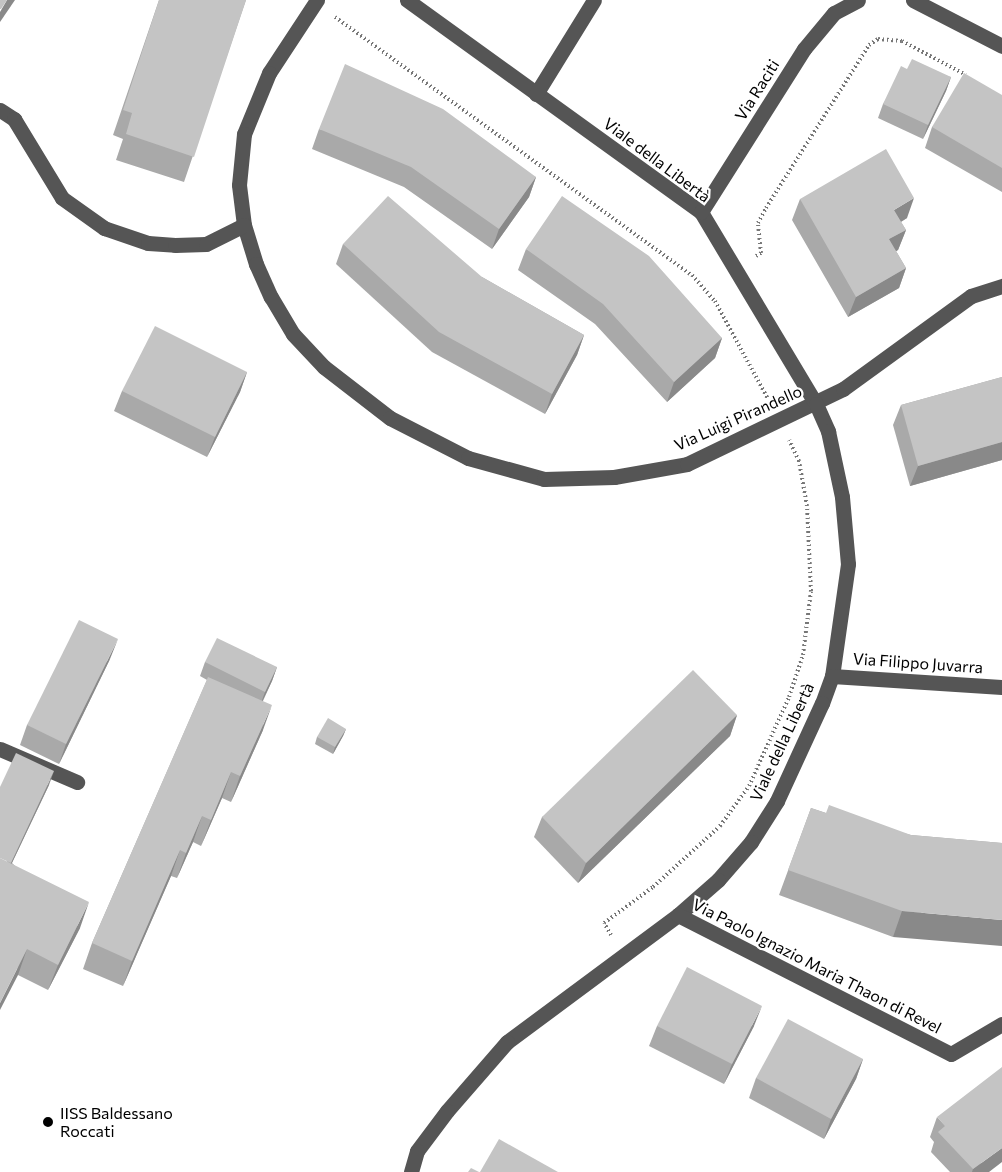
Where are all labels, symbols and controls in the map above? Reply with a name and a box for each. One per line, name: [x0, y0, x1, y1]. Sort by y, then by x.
street label: Via Raciti: [731, 56, 783, 124]
street label: Viale della Libertà: [600, 114, 714, 206]
street label: Via Luigi Pirandello: [671, 381, 805, 455]
street label: Via Filippo Juvarra: [852, 649, 984, 677]
street label: Viale della Libertà: [746, 680, 818, 804]
street label: Via Paolo Ignazio Maria Thaon di Revel: [689, 895, 945, 1037]
place label: IISS Baldessano Roccati: [60, 1103, 173, 1141]
marker: IISS Baldessano Roccati: [41, 1115, 55, 1129]

